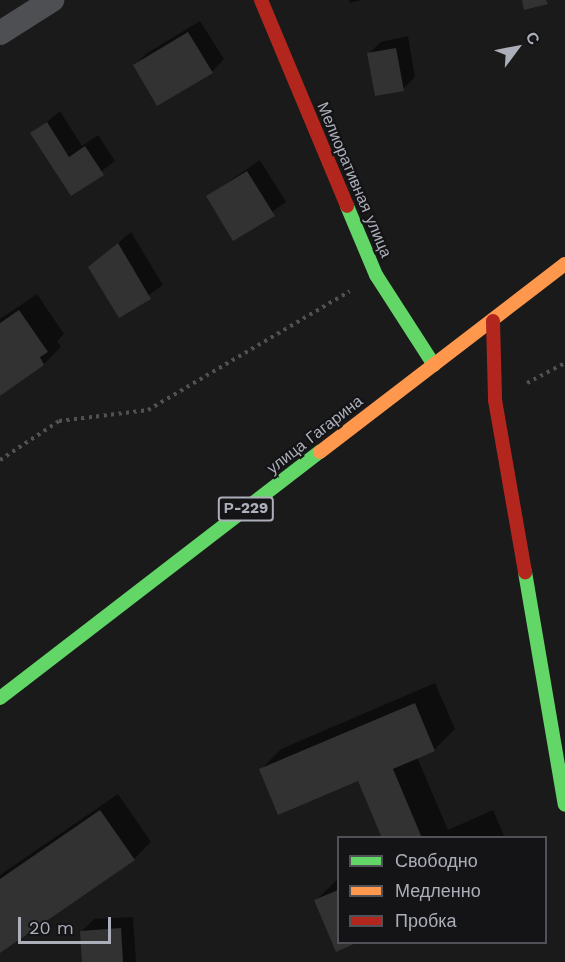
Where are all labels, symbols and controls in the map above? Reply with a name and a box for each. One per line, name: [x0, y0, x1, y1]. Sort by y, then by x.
north arrow: [487, 18, 547, 78]
text: С: [522, 28, 544, 48]
street label: Мелиоративная улица: [313, 99, 395, 261]
street label: улица Гагарина: [263, 392, 367, 478]
road number: Р-229: [218, 497, 274, 521]
legend: [337, 836, 547, 944]
text: Свободно: [395, 850, 478, 871]
text: Медленно: [395, 880, 481, 901]
scale bar: [21, 905, 114, 943]
text: Пробка: [395, 910, 457, 931]
text: 20 m: [29, 917, 74, 938]

